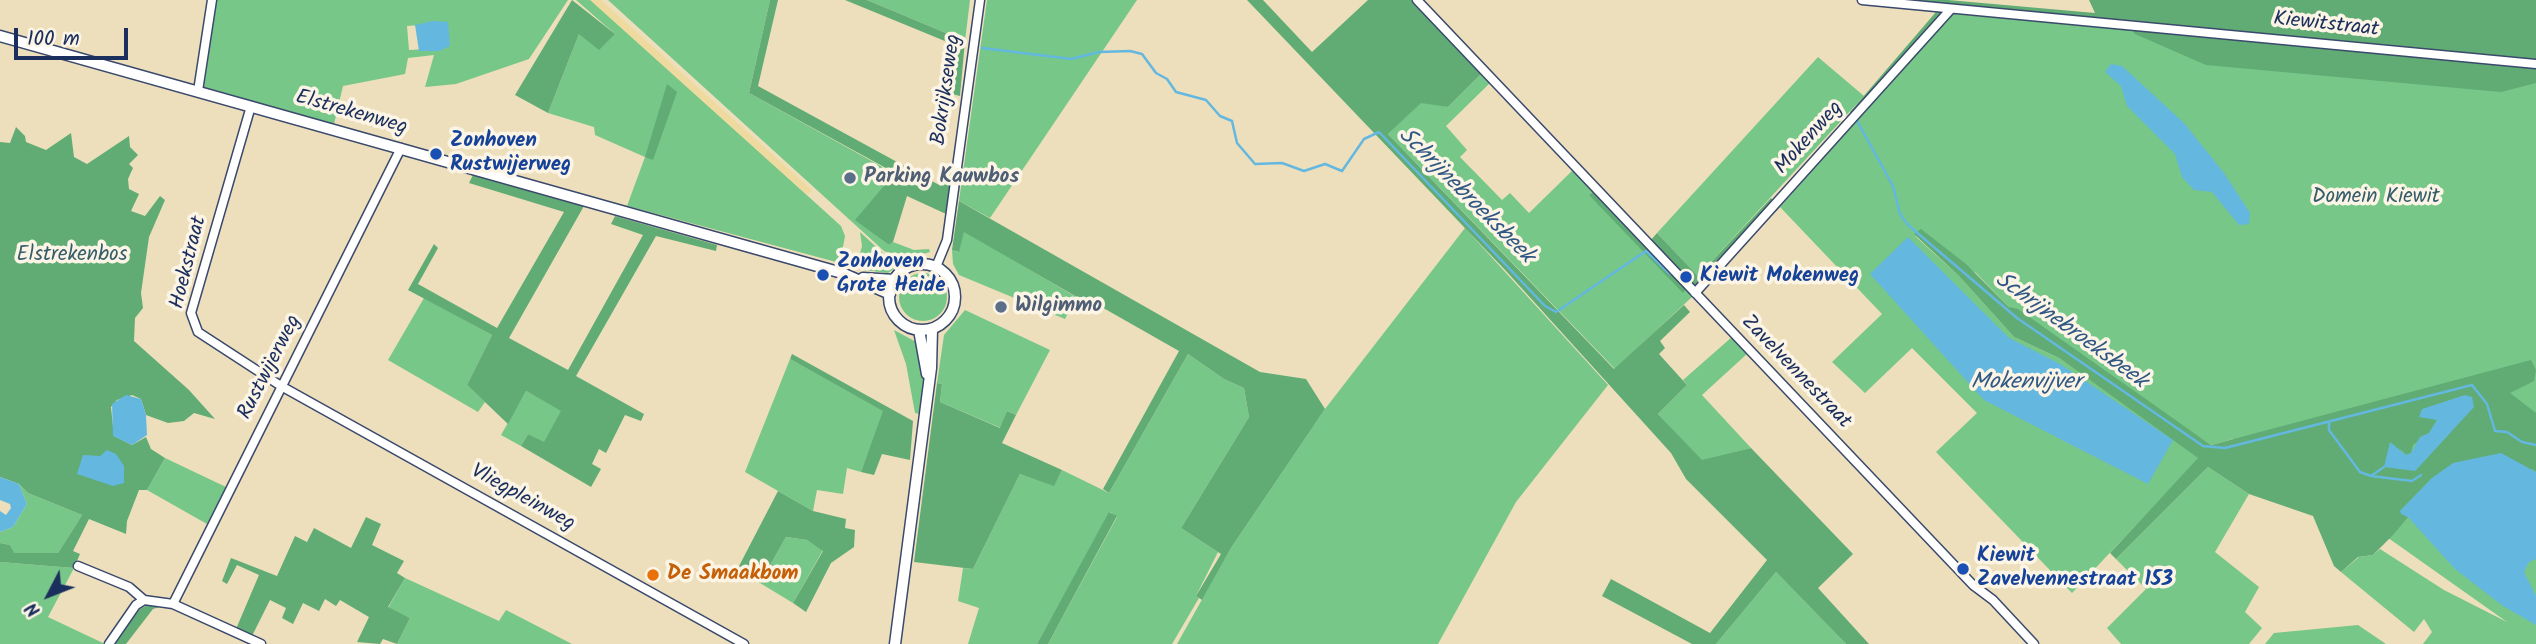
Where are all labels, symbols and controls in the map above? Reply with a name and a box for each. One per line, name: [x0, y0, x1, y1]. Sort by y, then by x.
street label: Kiewitstraat: [2272, 8, 2380, 44]
scale bar: [18, 14, 131, 58]
text: 100 m: [27, 23, 80, 56]
street label: Bokrijkseweg: [928, 33, 968, 147]
street label: Elstrekenweg: [292, 86, 410, 142]
street label: Mokenweg: [1770, 97, 1850, 181]
water label: Schrijnebroeksbeek: [1391, 123, 1539, 271]
place label: Zonhoven Rustwijerweg: [450, 129, 571, 179]
marker: Zonhoven Rustwijerweg: [428, 146, 444, 162]
place label: Parking Kauwbos: [864, 165, 1019, 191]
marker: Parking Kauwbos: [842, 170, 858, 186]
park label: Domein Kiewit: [2312, 185, 2440, 211]
street label: Hoekstraat: [166, 214, 214, 312]
park label: Elstrekenbos: [17, 243, 127, 269]
place label: Zonhoven Grote Heide: [837, 250, 945, 300]
place label: Kiewit Mokenweg: [1700, 264, 1859, 290]
marker: Zonhoven Grote Heide: [815, 267, 831, 283]
water label: Schrijnebroeksbeek: [1989, 268, 2151, 396]
marker: Kiewit Mokenweg: [1678, 269, 1694, 285]
place label: Wilgimmo: [1015, 294, 1102, 320]
marker: Wilgimmo: [993, 299, 1009, 315]
street label: Zavelvennestraat: [1734, 311, 1856, 435]
street label: Rustwijerweg: [234, 312, 308, 424]
water label: Mokenvijver: [1971, 370, 2081, 398]
street label: Vliegpleinweg: [466, 460, 578, 538]
place label: Kiewit Zavelvennestraat 153: [1977, 544, 2173, 594]
north arrow: [14, 560, 84, 630]
marker: Kiewit Zavelvennestraat 153: [1955, 561, 1971, 577]
place label: De Smaakbom: [667, 562, 799, 588]
marker: De Smaakbom: [645, 567, 661, 583]
text: N: [18, 595, 49, 624]

